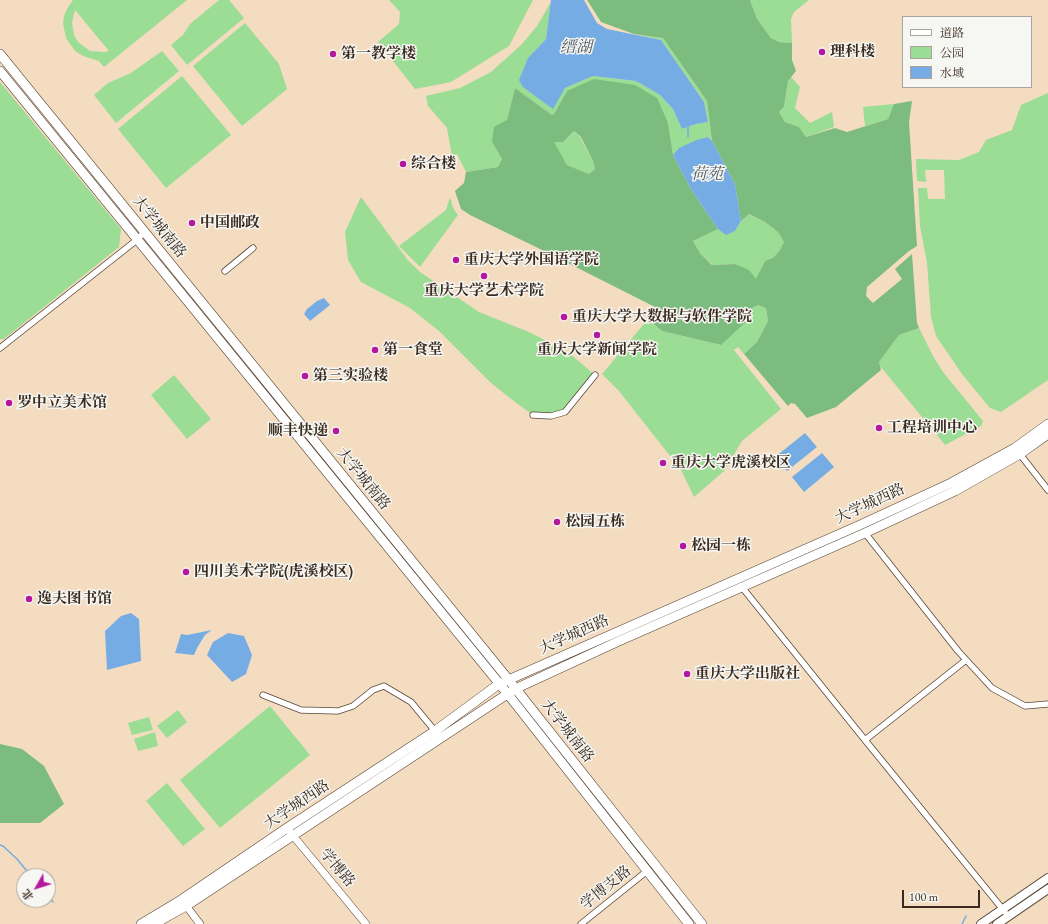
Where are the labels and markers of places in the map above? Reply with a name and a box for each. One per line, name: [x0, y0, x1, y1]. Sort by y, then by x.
place label: 理科楼: [830, 43, 875, 61]
place label: 第一教学楼: [341, 45, 416, 63]
marker: 理科楼: [817, 47, 827, 57]
marker: 第一教学楼: [328, 49, 338, 59]
place label: 综合楼: [411, 155, 456, 173]
marker: 综合楼: [398, 159, 408, 169]
place label: 中国邮政: [200, 214, 260, 232]
marker: 中国邮政: [187, 218, 197, 228]
place label: 重庆大学外国语学院: [464, 251, 599, 269]
marker: 重庆大学外国语学院: [451, 255, 461, 265]
marker: 重庆大学艺术学院: [479, 271, 489, 281]
place label: 重庆大学艺术学院: [424, 282, 544, 300]
place label: 重庆大学大数据与软件学院: [572, 308, 752, 326]
marker: 重庆大学大数据与软件学院: [559, 312, 569, 322]
marker: 重庆大学新闻学院: [592, 330, 602, 340]
place label: 第一食堂: [383, 341, 443, 359]
place label: 重庆大学新闻学院: [537, 341, 657, 359]
marker: 第一食堂: [370, 345, 380, 355]
place label: 第三实验楼: [313, 367, 388, 385]
marker: 第三实验楼: [300, 371, 310, 381]
place label: 罗中立美术馆: [17, 394, 107, 412]
marker: 罗中立美术馆: [4, 398, 14, 408]
place label: 工程培训中心: [887, 419, 977, 437]
place label: 顺丰快递: [268, 422, 328, 440]
marker: 工程培训中心: [874, 423, 884, 433]
marker: 顺丰快递: [331, 426, 341, 436]
place label: 重庆大学虎溪校区: [671, 454, 791, 472]
marker: 重庆大学虎溪校区: [658, 458, 668, 468]
place label: 松园五栋: [565, 513, 625, 531]
marker: 松园五栋: [552, 517, 562, 527]
place label: 松园一栋: [691, 537, 751, 555]
marker: 松园一栋: [678, 541, 688, 551]
place label: 四川美术学院(虎溪校区): [194, 563, 353, 581]
marker: 四川美术学院(虎溪校区): [181, 567, 191, 577]
place label: 逸夫图书馆: [37, 590, 112, 608]
marker: 逸夫图书馆: [24, 594, 34, 604]
place label: 重庆大学出版社: [695, 665, 800, 683]
marker: 重庆大学出版社: [682, 669, 692, 679]

